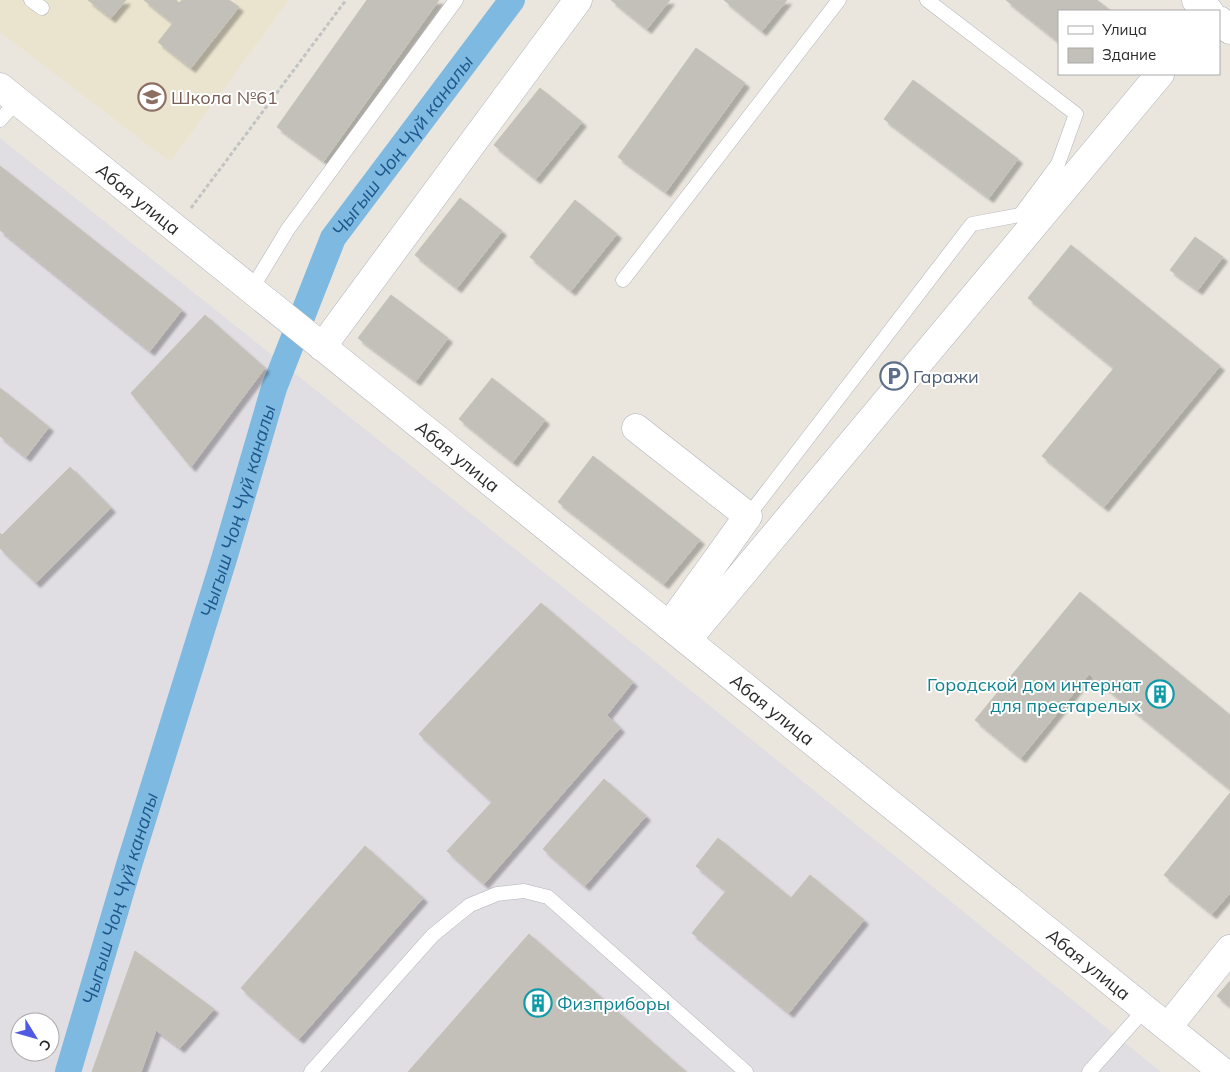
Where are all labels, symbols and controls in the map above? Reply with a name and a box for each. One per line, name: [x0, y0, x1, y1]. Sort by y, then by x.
legend: [1058, 10, 1220, 75]
text: Улица: [1101, 20, 1147, 39]
text: Здание: [1102, 45, 1156, 64]
water label: Чыгыш Чоң Чүй каналы: [326, 50, 478, 241]
school or university icon: Школа №61: [137, 82, 167, 112]
place label: Школа №61: [171, 86, 278, 109]
street label: Абая улица: [92, 158, 185, 239]
parking icon: Гаражи: [879, 361, 909, 391]
place label: Гаражи: [913, 365, 979, 388]
water label: Чыгыш Чоң Чүй каналы: [195, 402, 280, 620]
street label: Абая улица: [411, 415, 505, 497]
street label: Абая улица: [726, 668, 819, 750]
place label: Городской дом интернат для престарелых: [927, 673, 1142, 717]
building icon: Городской дом интернат для престарелых: [1145, 679, 1175, 709]
water label: Чыгыш Чоң Чүй каналы: [76, 789, 163, 1008]
street label: Абая улица: [1042, 923, 1135, 1005]
building icon: Физприборы: [523, 988, 553, 1018]
place label: Физприборы: [557, 992, 670, 1015]
north arrow: [10, 1012, 60, 1062]
text: С: [35, 1036, 55, 1054]

